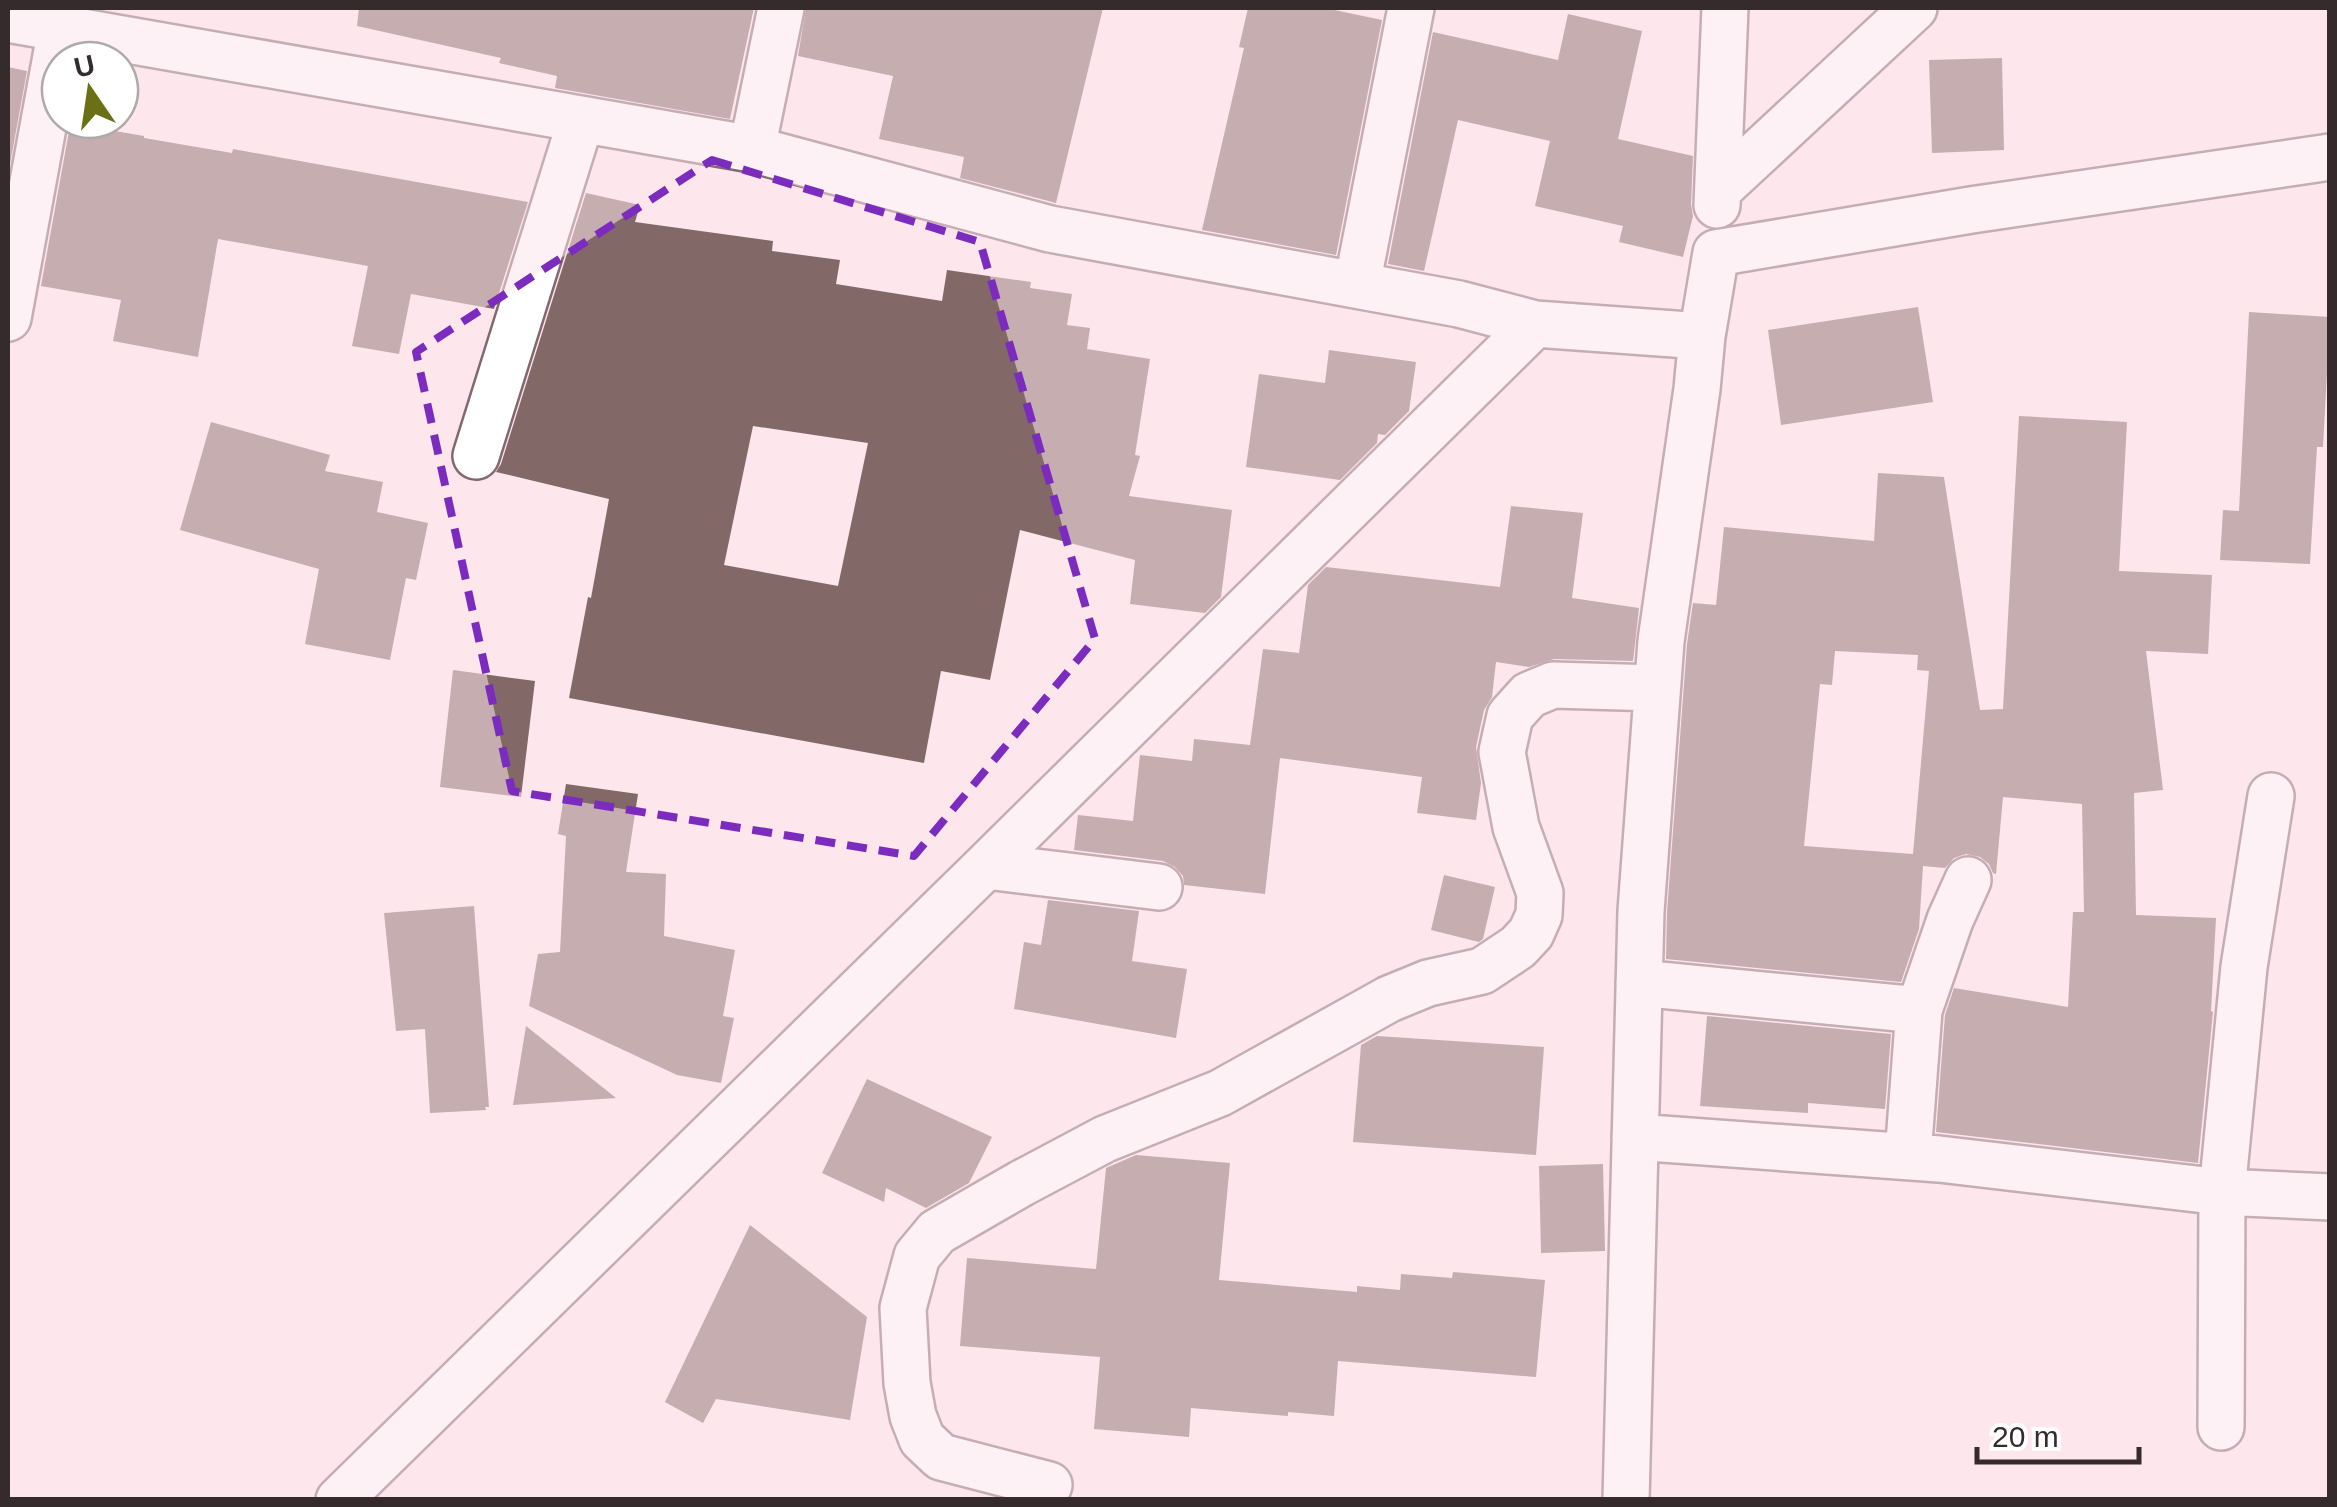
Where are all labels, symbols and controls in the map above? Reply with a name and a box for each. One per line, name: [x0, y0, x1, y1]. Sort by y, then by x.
north arrow: [40, 40, 140, 140]
text: U: [71, 49, 98, 84]
scale bar: [1977, 1402, 2140, 1464]
text: 20 m: [1992, 1420, 2059, 1453]

